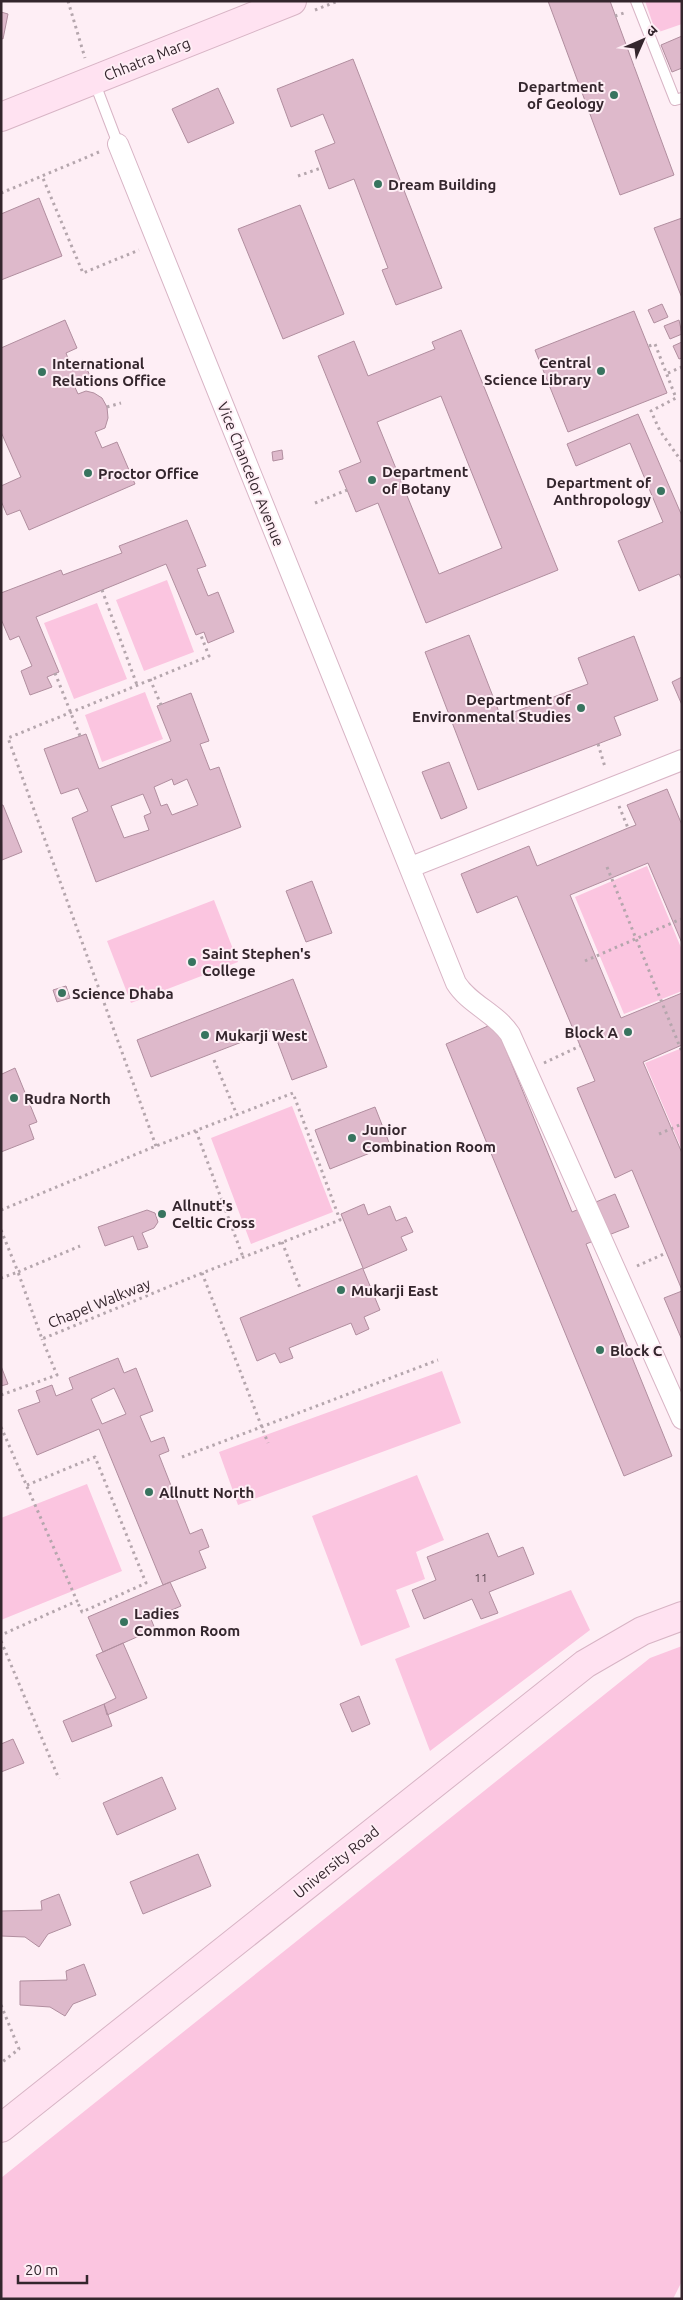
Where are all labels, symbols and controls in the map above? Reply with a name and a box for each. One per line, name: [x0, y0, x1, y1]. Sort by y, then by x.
north arrow: [618, 15, 668, 65]
text: उ: [644, 22, 661, 40]
street label: Chhatra Marg: [101, 34, 193, 84]
place label: Department of Geology: [518, 78, 605, 112]
marker: Department of Geology: [608, 89, 620, 101]
place label: Dream Building: [388, 176, 496, 193]
marker: Dream Building: [372, 178, 384, 190]
place label: Central Science Library: [484, 354, 591, 388]
place label: International Relations Office: [52, 355, 166, 389]
marker: Central Science Library: [595, 365, 607, 377]
marker: International Relations Office: [36, 366, 48, 378]
street label: Vice Chancelor Avenue: [214, 399, 288, 549]
place label: Department of Botany: [382, 463, 469, 497]
place label: Proctor Office: [98, 465, 199, 482]
marker: Proctor Office: [82, 467, 94, 479]
marker: Department of Botany: [366, 474, 378, 486]
place label: Department of Anthropology: [546, 474, 652, 508]
marker: Department of Anthropology: [655, 485, 667, 497]
place label: Department of Environmental Studies: [412, 691, 572, 725]
marker: Department of Environmental Studies: [575, 702, 587, 714]
place label: Saint Stephen's College: [202, 945, 311, 979]
marker: Saint Stephen's College: [186, 956, 198, 968]
place label: Science Dhaba: [72, 985, 174, 1002]
marker: Science Dhaba: [56, 987, 68, 999]
place label: Block A: [565, 1024, 618, 1041]
marker: Block A: [622, 1026, 634, 1038]
place label: Mukarji West: [215, 1027, 308, 1044]
marker: Mukarji West: [199, 1029, 211, 1041]
place label: Rudra North: [24, 1090, 111, 1107]
marker: Rudra North: [8, 1092, 20, 1104]
place label: Junior Combination Room: [362, 1121, 496, 1155]
marker: Junior Combination Room: [346, 1132, 358, 1144]
place label: Allnutt's Celtic Cross: [172, 1197, 255, 1231]
marker: Allnutt's Celtic Cross: [156, 1208, 168, 1220]
street label: Chapel Walkway: [45, 1275, 153, 1331]
place label: Mukarji East: [351, 1282, 439, 1299]
marker: Mukarji East: [335, 1284, 347, 1296]
place label: Block C: [610, 1342, 663, 1359]
marker: Block C: [594, 1344, 606, 1356]
place label: Allnutt North: [159, 1484, 254, 1501]
marker: Allnutt North: [143, 1486, 155, 1498]
house number: 11: [474, 1571, 488, 1584]
place label: Ladies Common Room: [134, 1605, 240, 1639]
marker: Ladies Common Room: [118, 1616, 130, 1628]
street label: University Road: [290, 1822, 382, 1902]
scale bar: [18, 2252, 86, 2284]
text: 20 m: [25, 2261, 58, 2278]

